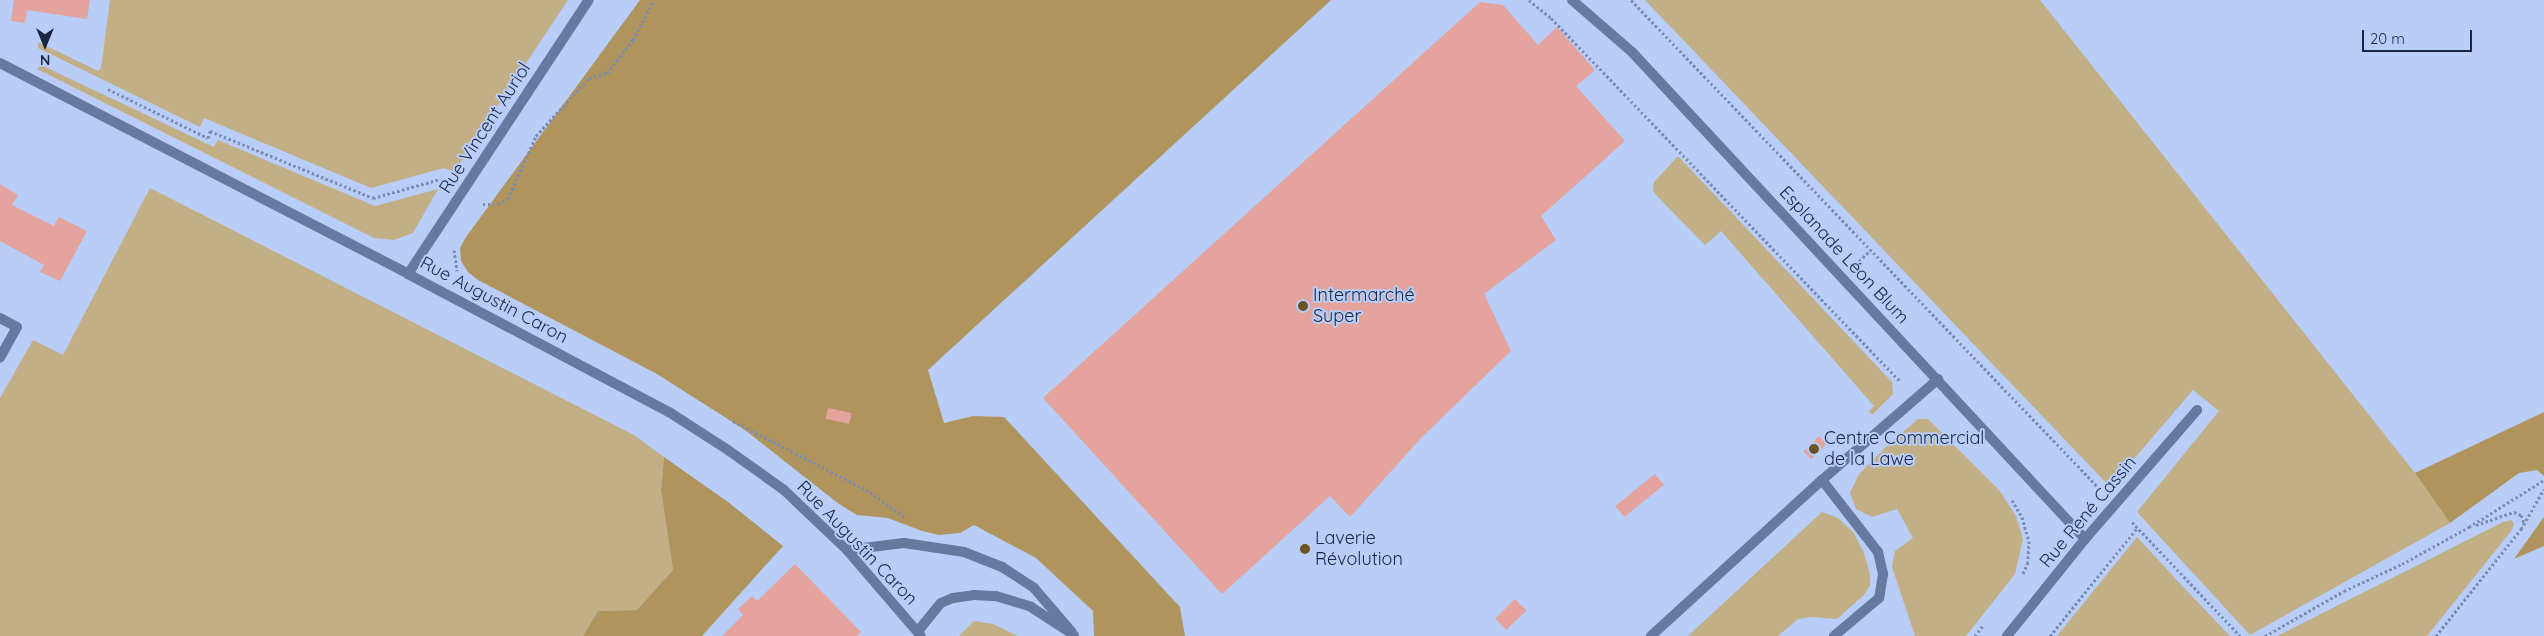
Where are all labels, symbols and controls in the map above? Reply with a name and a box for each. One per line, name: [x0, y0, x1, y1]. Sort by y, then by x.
north arrow: [20, 20, 70, 70]
scale bar: [2364, 20, 2474, 52]
text: 20 m: [2370, 29, 2405, 48]
text: N: [40, 51, 50, 69]
street label: Rue Vincent Auriol: [435, 58, 535, 198]
street label: Esplanade Léon Blum: [1775, 182, 1913, 328]
street label: Rue Augustin Caron: [416, 252, 572, 348]
place label: Intermarché Super: [1313, 285, 1415, 328]
marker: Intermarché Super: [1297, 300, 1309, 312]
place label: Centre Commercial de la Lawe: [1824, 428, 1984, 470]
marker: Centre Commercial de la Lawe: [1808, 443, 1820, 455]
street label: Rue René Cassin: [2035, 452, 2141, 572]
street label: Rue Augustin Caron: [792, 476, 922, 610]
place label: Laverie Révolution: [1315, 528, 1403, 570]
marker: Laverie Révolution: [1299, 543, 1311, 555]

